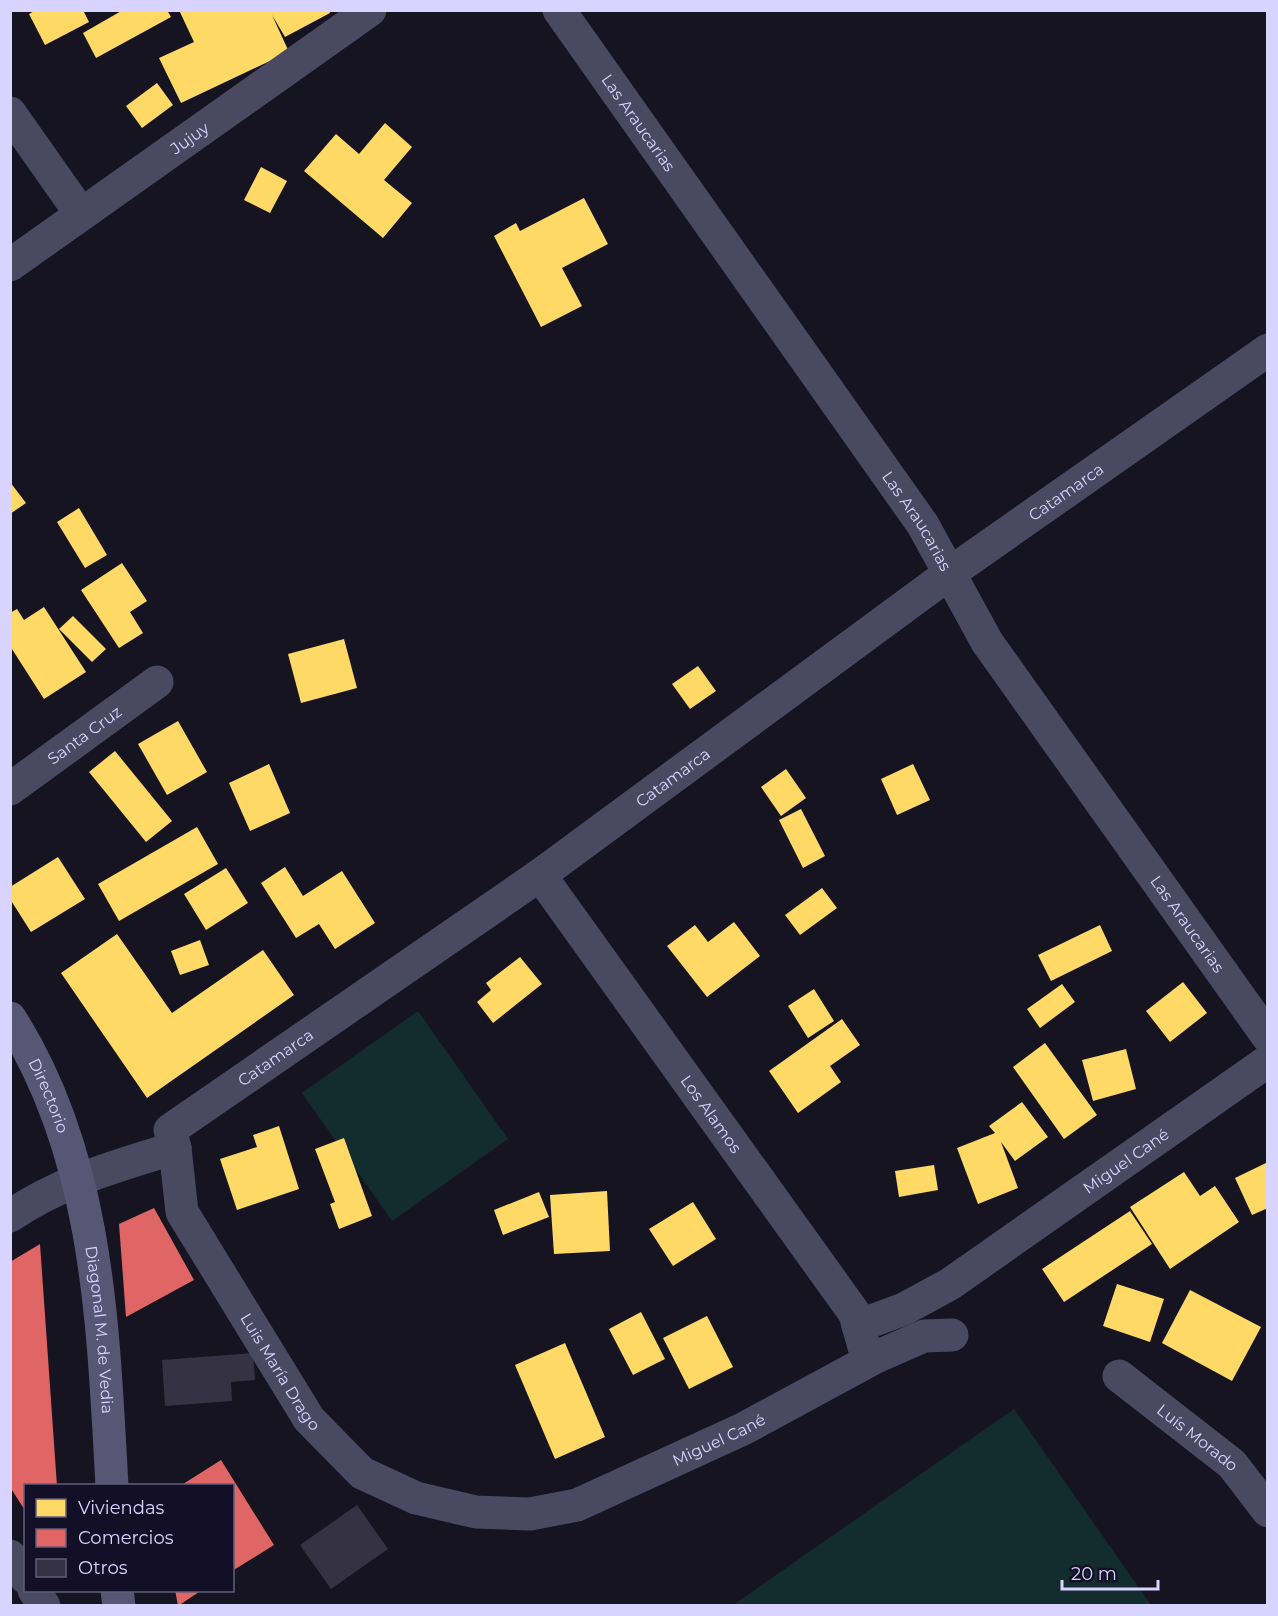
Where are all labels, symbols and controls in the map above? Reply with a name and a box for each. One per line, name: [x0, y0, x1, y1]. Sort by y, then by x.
street label: Las Araucarias: [597, 71, 679, 175]
street label: Jujuy: [166, 118, 213, 159]
street label: Catamarca: [1025, 459, 1107, 525]
street label: Las Araucarias: [878, 468, 955, 574]
street label: Santa Cruz: [44, 702, 125, 768]
street label: Catamarca: [632, 744, 714, 811]
street label: Las Araucarias: [1146, 872, 1228, 977]
street label: Catamarca: [234, 1025, 317, 1090]
street label: Directorio: [24, 1055, 72, 1136]
street label: Los Alamos: [677, 1071, 745, 1157]
street label: Miguel Cané: [1079, 1125, 1173, 1198]
street label: Diagonal M. de Vedia: [81, 1244, 117, 1415]
street label: Luis María Drago: [236, 1310, 324, 1435]
street label: Luís Morado: [1153, 1400, 1243, 1475]
street label: Miguel Cané: [669, 1410, 769, 1470]
legend: [24, 1484, 234, 1592]
text: Viviendas: [78, 1497, 165, 1519]
text: Comercios: [78, 1527, 174, 1549]
scale bar: [1062, 1553, 1158, 1591]
text: Otros: [78, 1557, 128, 1579]
text: 20 m: [1071, 1563, 1117, 1585]

